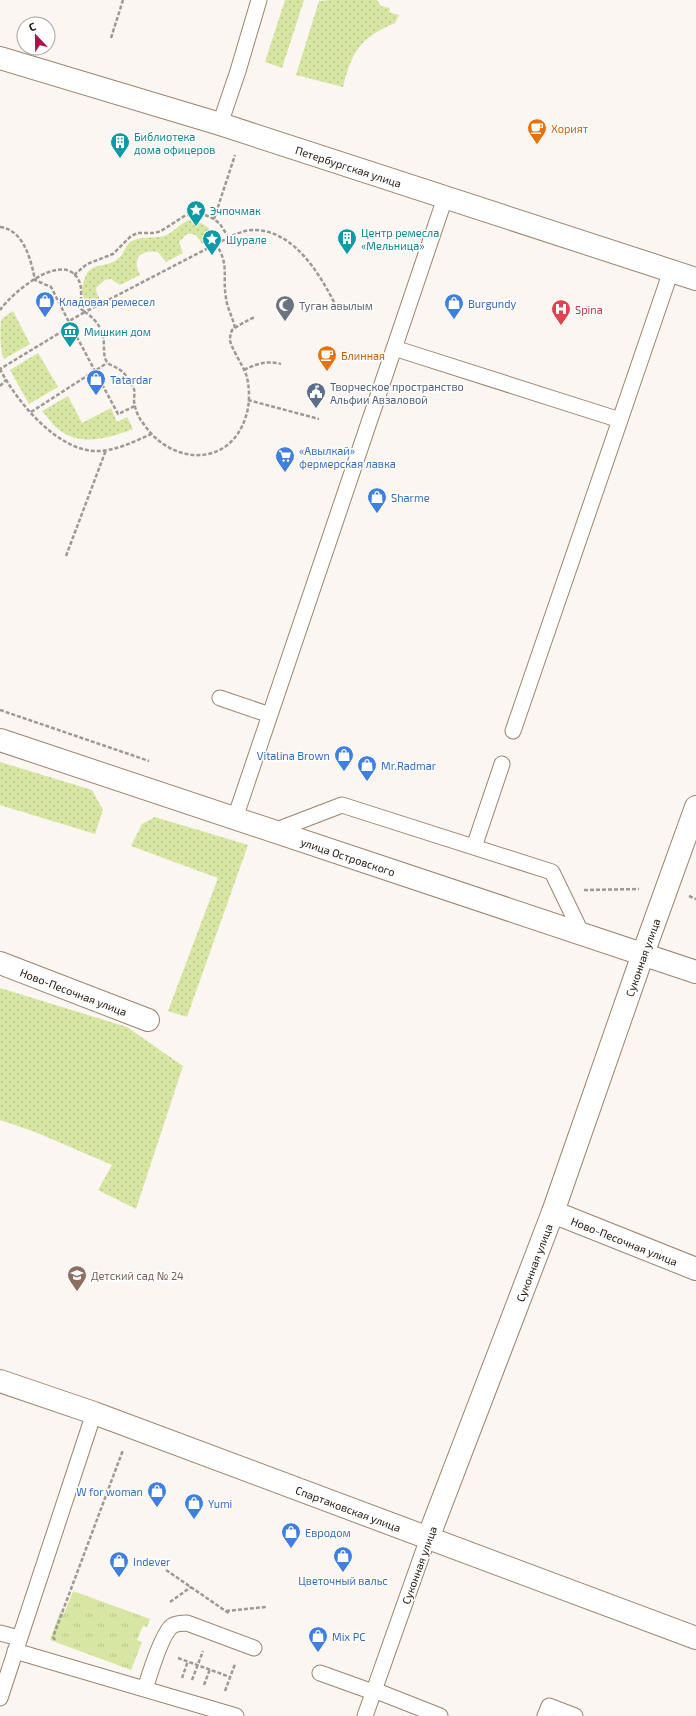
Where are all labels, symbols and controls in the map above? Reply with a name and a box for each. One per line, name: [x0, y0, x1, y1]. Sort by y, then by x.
north arrow: [16, 16, 56, 56]
text: С: [27, 19, 38, 34]
cafe icon: Хорият: [526, 117, 548, 145]
place label: Хорият: [551, 122, 589, 135]
place label: Библиотека дома офицеров: [134, 130, 215, 156]
building icon: Библиотека дома офицеров: [109, 131, 131, 159]
street label: Петербургская улица: [294, 143, 403, 189]
place icon: Эчпочмак: [185, 199, 207, 227]
place label: Эчпочмак: [210, 204, 261, 217]
place label: Центр ремесла «Мельница»: [361, 226, 439, 252]
building icon: Центр ремесла «Мельница»: [336, 227, 358, 255]
place icon: Шурале: [201, 228, 223, 256]
place label: Шурале: [226, 233, 267, 247]
shop icon: Кладовая ремесел: [34, 290, 56, 318]
shop icon: Burgundy: [443, 292, 465, 320]
mosque icon: Туган авылым: [274, 294, 296, 322]
place label: Кладовая ремесел: [59, 295, 155, 308]
place label: Burgundy: [468, 297, 517, 310]
hospital icon: Spina: [550, 298, 572, 326]
place label: Туган авылым: [299, 299, 373, 313]
place label: Spina: [575, 303, 603, 316]
museum icon: Мишкин дом: [59, 320, 81, 348]
place label: Мишкин дом: [84, 325, 151, 338]
cafe icon: Блинная: [316, 344, 338, 372]
place label: Блинная: [341, 349, 385, 362]
shop icon: Tatardar: [85, 368, 107, 396]
place label: Tatardar: [110, 373, 153, 386]
place label: Творческое пространство Альфии Авзаловой: [330, 380, 464, 406]
public building icon: Творческое пространство Альфии Авзаловой: [305, 381, 327, 409]
place label: «Авылкай» фермерская лавка: [299, 444, 396, 470]
supermarket icon: «Авылкай» фермерская лавка: [274, 445, 296, 473]
shop icon: Sharme: [366, 486, 388, 514]
place label: Sharme: [391, 491, 430, 504]
shop icon: Vitalina Brown: [333, 744, 355, 772]
place label: Vitalina Brown: [257, 749, 330, 762]
shop icon: Mr.Radmar: [356, 754, 378, 782]
place label: Mr.Radmar: [381, 759, 437, 772]
street label: улица Островского: [299, 834, 397, 878]
street label: Суконная улица: [622, 916, 662, 998]
street label: Ново-Песочная улица: [18, 965, 129, 1018]
street label: Ново-Песочная улица: [569, 1213, 680, 1268]
street label: Суконная улица: [513, 1222, 554, 1303]
school or university icon: Детский сад № 24: [66, 1264, 88, 1292]
place label: Детский сад № 24: [91, 1269, 184, 1282]
shop icon: W for woman: [146, 1480, 168, 1508]
street label: Спартаковская улица: [294, 1483, 403, 1534]
place label: W for woman: [76, 1485, 143, 1498]
shop icon: Yumi: [183, 1492, 205, 1520]
place label: Yumi: [208, 1497, 232, 1510]
shop icon: Евродом: [280, 1521, 302, 1549]
street label: Суконная улица: [399, 1524, 440, 1606]
place label: Евродом: [305, 1526, 351, 1539]
shop icon: Цветочный вальс: [332, 1545, 354, 1573]
shop icon: Indever: [108, 1550, 130, 1578]
place label: Indever: [133, 1555, 171, 1568]
place label: Цветочный вальс: [298, 1574, 388, 1587]
shop icon: Mix PC: [307, 1625, 329, 1653]
place label: Mix PC: [332, 1630, 365, 1643]

